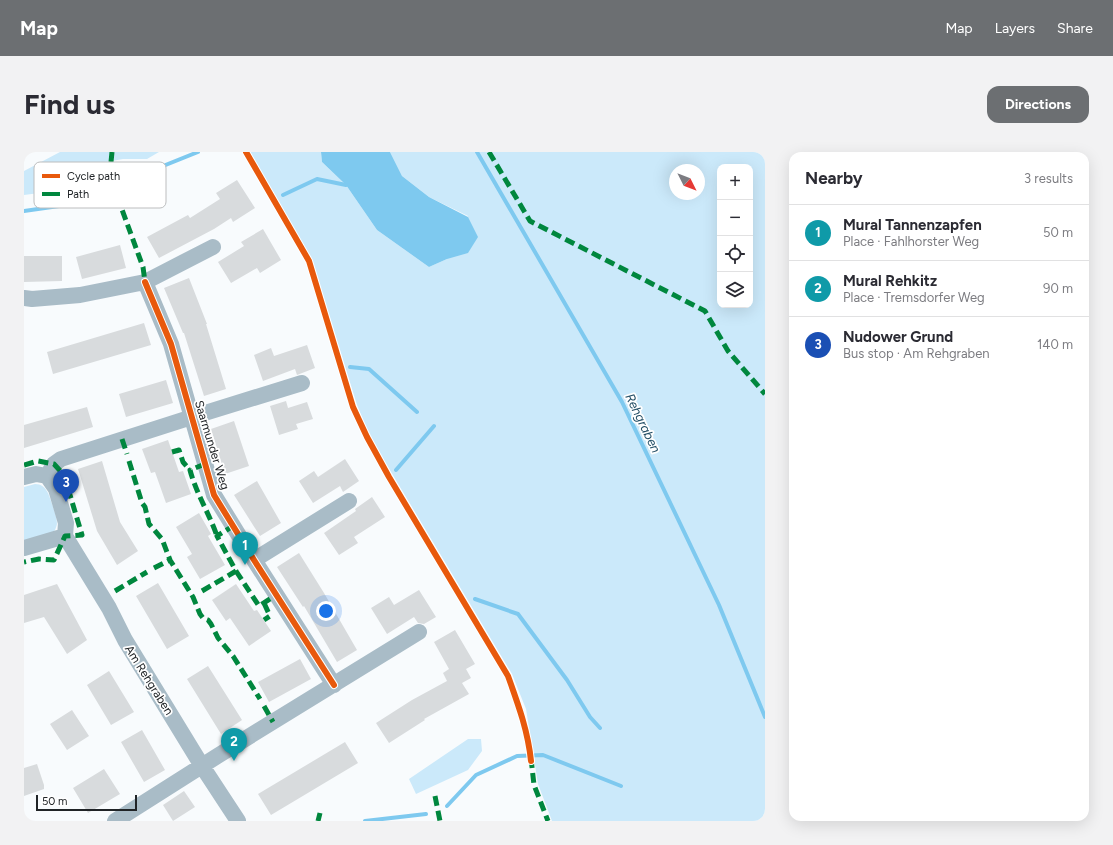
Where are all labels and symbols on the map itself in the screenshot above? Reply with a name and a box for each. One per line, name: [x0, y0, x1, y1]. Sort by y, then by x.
legend: [34, 162, 166, 208]
north arrow: [669, 164, 705, 200]
text: Cycle path: [67, 170, 120, 183]
text: Path: [67, 188, 89, 201]
water label: Rehgraben: [622, 391, 664, 455]
street label: Saarmunder Weg: [192, 399, 232, 491]
pin: 3: [53, 469, 79, 502]
pin: 1: [232, 532, 258, 565]
your location: [316, 601, 336, 621]
street label: Am Rehgraben: [122, 643, 176, 718]
pin: 2: [221, 728, 247, 761]
scale bar: [36, 793, 137, 812]

